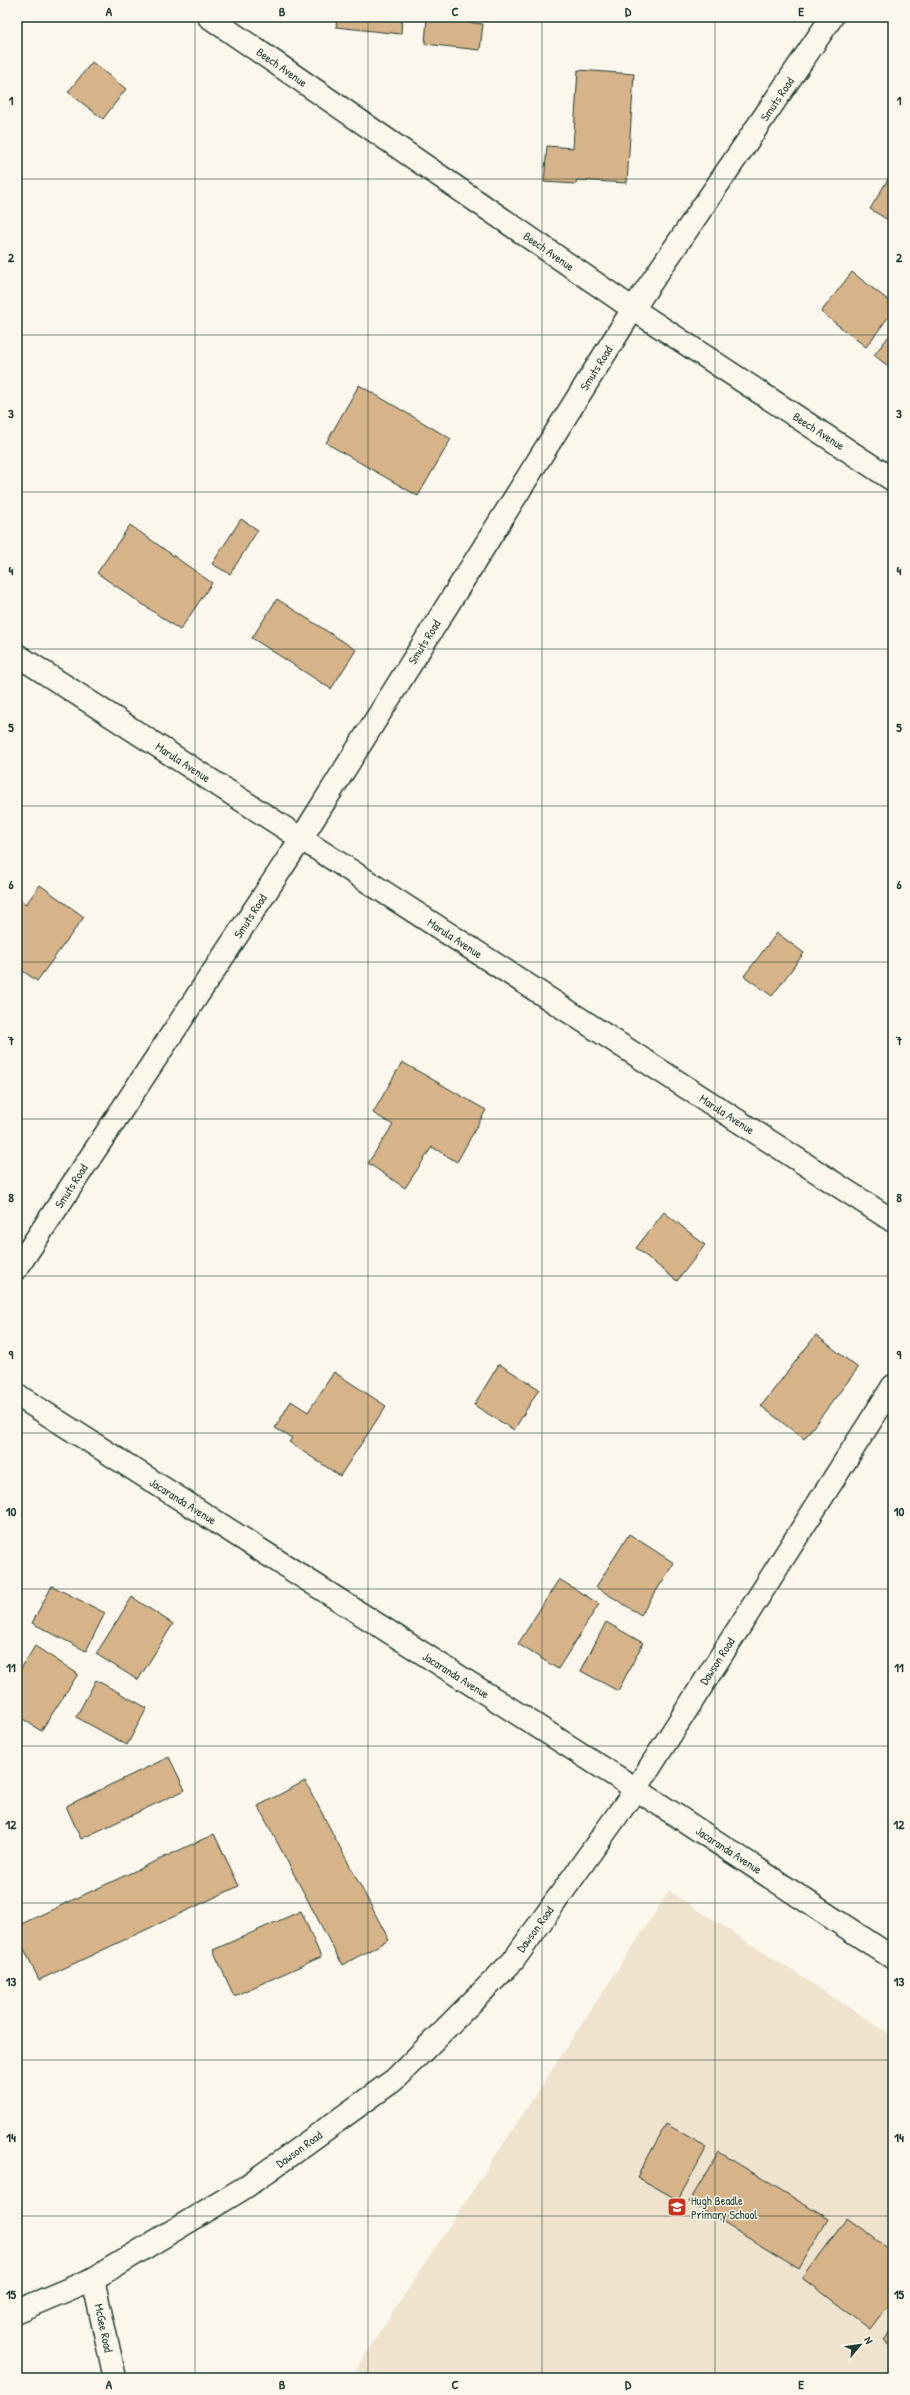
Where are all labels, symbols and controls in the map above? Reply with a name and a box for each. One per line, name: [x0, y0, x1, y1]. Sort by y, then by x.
text: A: [106, 2, 113, 20]
text: B: [279, 2, 286, 20]
text: C: [451, 2, 459, 20]
text: D: [625, 2, 632, 20]
text: E: [798, 2, 804, 20]
street label: Beech Avenue: [253, 43, 311, 91]
street label: Smuts Road: [756, 73, 798, 124]
text: 1: [9, 91, 14, 109]
text: 1: [897, 91, 902, 109]
street label: Beech Avenue: [520, 227, 578, 275]
text: 2: [8, 248, 15, 266]
text: 2: [896, 248, 903, 266]
street label: Smuts Road: [576, 342, 617, 394]
text: 3: [8, 404, 14, 422]
text: 3: [896, 404, 902, 422]
street label: Beech Avenue: [790, 408, 848, 454]
text: 4: [9, 561, 14, 579]
text: 4: [897, 561, 902, 579]
street label: Smuts Road: [404, 616, 445, 668]
text: 5: [8, 718, 14, 736]
text: 5: [896, 718, 902, 736]
street label: Marula Avenue: [152, 738, 214, 786]
text: 6: [8, 875, 14, 893]
text: 6: [896, 875, 902, 893]
street label: Smuts Road: [229, 890, 271, 941]
street label: Marula Avenue: [424, 914, 486, 962]
text: 7: [7, 1031, 15, 1049]
text: 7: [895, 1031, 903, 1049]
street label: Marula Avenue: [696, 1090, 758, 1138]
street label: Smuts Road: [50, 1160, 92, 1211]
text: 8: [8, 1188, 14, 1206]
text: 8: [896, 1188, 902, 1206]
text: 9: [9, 1345, 14, 1363]
text: 9: [897, 1345, 902, 1363]
street label: Jacaranda Avenue: [146, 1474, 220, 1528]
text: 10: [6, 1502, 16, 1520]
text: 10: [894, 1502, 904, 1520]
street label: Dawson Road: [695, 1634, 739, 1688]
street label: Jacaranda Avenue: [419, 1648, 493, 1702]
text: 11: [6, 1658, 16, 1676]
text: 11: [894, 1658, 904, 1676]
text: 12: [6, 1815, 17, 1833]
text: 12: [894, 1815, 905, 1833]
street label: Jacaranda Avenue: [693, 1822, 766, 1878]
street label: Dawson Road: [512, 1902, 558, 1956]
text: 13: [6, 1972, 16, 1990]
text: 13: [894, 1972, 904, 1990]
street label: Dawson Road: [272, 2126, 326, 2172]
text: 14: [6, 2128, 16, 2146]
text: 14: [894, 2128, 904, 2146]
place label: Hugh Beadle Primary School: [691, 2192, 758, 2223]
school or university icon: Hugh Beadle Primary School: [666, 2196, 688, 2218]
text: 15: [6, 2285, 17, 2303]
text: 15: [894, 2285, 905, 2303]
street label: McGee Road: [91, 2302, 118, 2354]
north arrow: [840, 2325, 880, 2365]
text: N: [861, 2334, 876, 2346]
text: A: [106, 2375, 113, 2393]
text: B: [279, 2375, 286, 2393]
text: C: [451, 2375, 459, 2393]
text: D: [625, 2375, 632, 2393]
text: E: [798, 2375, 804, 2393]

